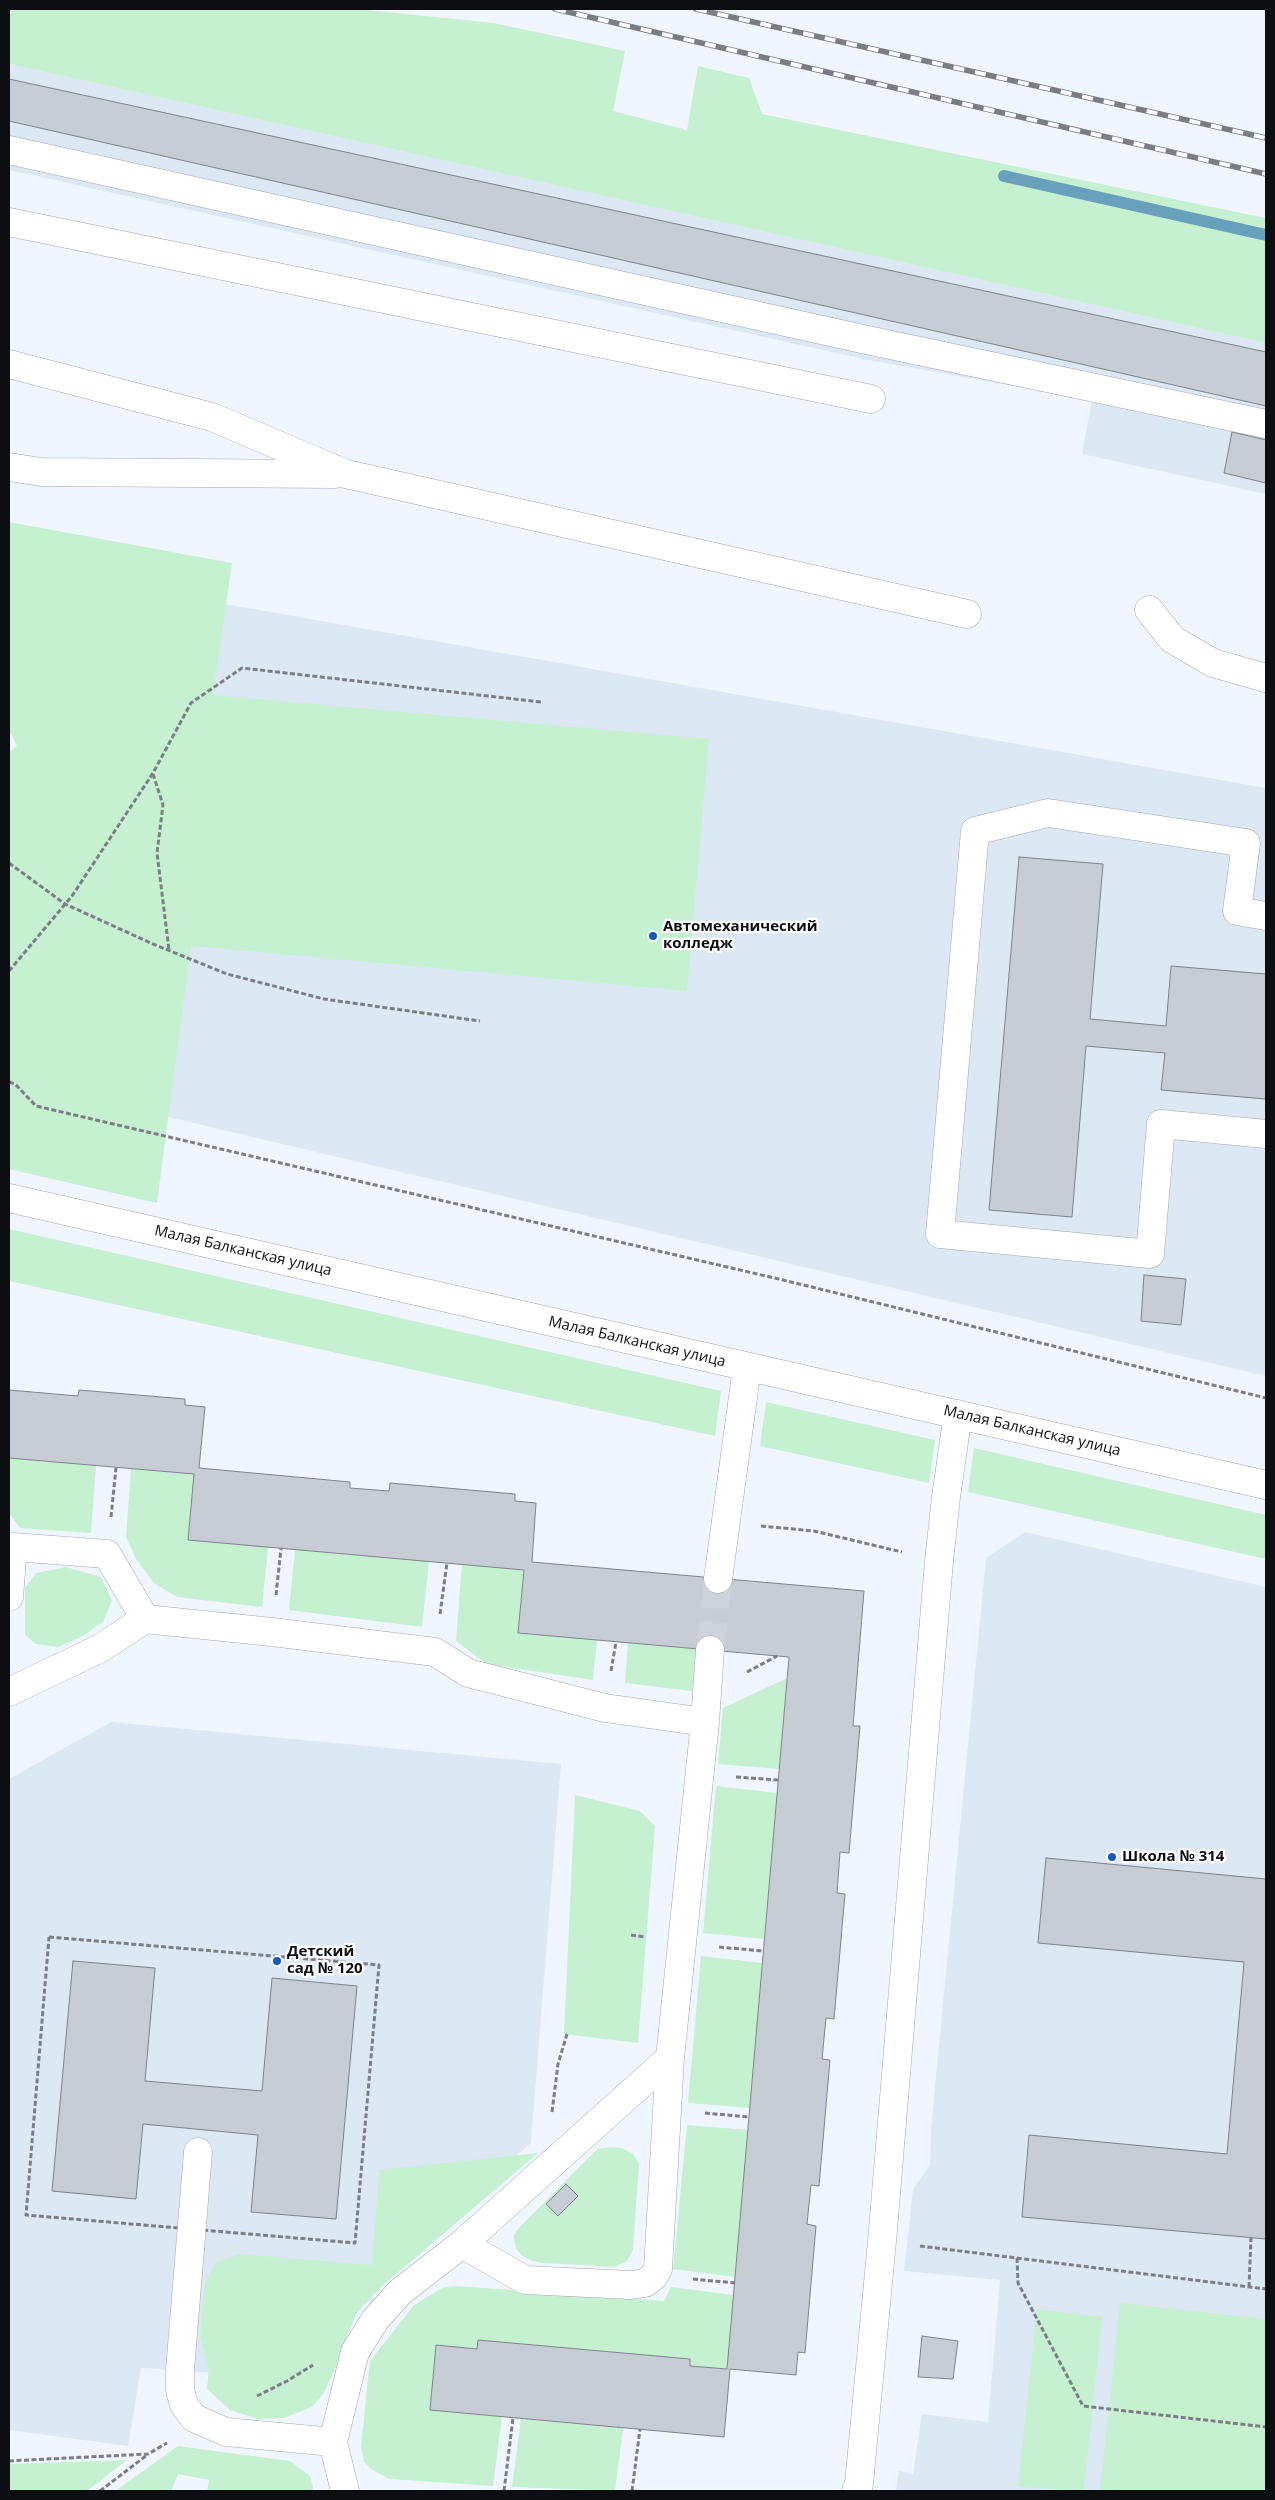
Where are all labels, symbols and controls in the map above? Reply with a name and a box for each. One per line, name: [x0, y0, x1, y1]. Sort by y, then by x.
place label: Автомеханический колледж: [663, 918, 818, 953]
marker: Автомеханический колледж: [647, 930, 659, 942]
street label: Малая Балканская улица: [153, 1222, 333, 1280]
street label: Малая Балканская улица: [547, 1313, 727, 1371]
street label: Малая Балканская улица: [942, 1402, 1122, 1460]
place label: Школа № 314: [1122, 1848, 1224, 1866]
marker: Школа № 314: [1106, 1851, 1118, 1863]
place label: Детский сад № 120: [287, 1943, 363, 1978]
marker: Детский сад № 120: [271, 1955, 283, 1967]

